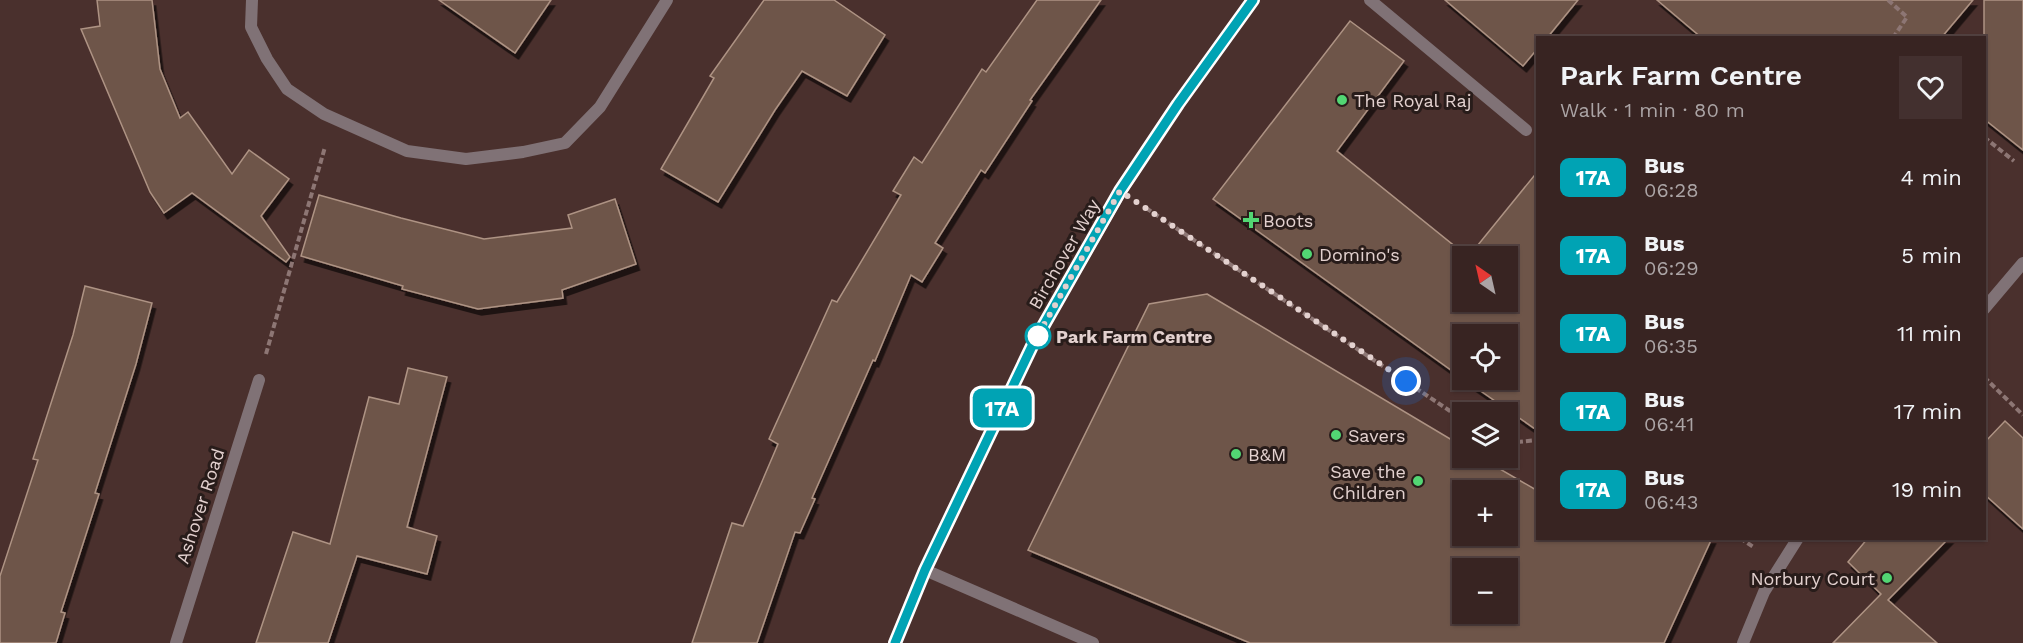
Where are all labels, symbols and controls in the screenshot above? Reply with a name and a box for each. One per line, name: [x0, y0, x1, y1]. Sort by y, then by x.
button: heart: [1899, 56, 1962, 119]
text: Park Farm Centre: [1560, 59, 1802, 92]
place label: The Royal Raj: [1354, 90, 1472, 111]
marker: The Royal Raj: [1335, 93, 1349, 107]
text: Walk · 1 min · 80 m: [1560, 98, 1745, 122]
text: Bus: [1644, 153, 1684, 178]
text: 17A: [1576, 165, 1610, 190]
text: 4 min: [1901, 165, 1962, 190]
text: 06:28: [1644, 178, 1699, 202]
street label: Birchover Way: [1024, 195, 1104, 313]
place label: Boots: [1263, 210, 1313, 231]
marker: Boots: [1244, 213, 1258, 227]
text: Bus: [1644, 231, 1684, 256]
text: 17A: [1576, 243, 1610, 268]
text: 5 min: [1901, 243, 1962, 268]
place label: Domino's: [1319, 244, 1400, 265]
north arrow: [1452, 246, 1518, 312]
map controls: [1452, 246, 1518, 624]
marker: Domino's: [1300, 247, 1314, 261]
text: 06:29: [1644, 256, 1699, 280]
text: Bus: [1644, 309, 1684, 334]
text: 17A: [1576, 321, 1610, 346]
text: 11 min: [1897, 321, 1962, 346]
marker: Park Farm Centre: [1025, 323, 1051, 349]
button: locate: [1452, 324, 1518, 390]
place label: Park Farm Centre: [1056, 326, 1212, 347]
text: 06:35: [1644, 334, 1698, 358]
your location: [1391, 366, 1421, 396]
text: Bus: [1644, 387, 1684, 412]
line badge: 17A: [968, 388, 1036, 428]
text: 17A: [985, 396, 1019, 421]
text: 17A: [1576, 399, 1610, 424]
text: 17 min: [1894, 399, 1962, 424]
button: layers: [1452, 402, 1518, 468]
text: 06:41: [1644, 412, 1694, 436]
place label: Savers: [1348, 425, 1405, 446]
marker: Savers: [1329, 428, 1343, 442]
place label: B&M: [1248, 444, 1286, 465]
street label: Ashover Road: [171, 446, 229, 566]
marker: B&M: [1229, 447, 1243, 461]
place label: Save the Children: [1330, 461, 1406, 503]
text: Bus: [1644, 465, 1684, 490]
marker: Save the Children: [1411, 474, 1425, 488]
text: 17A: [1576, 477, 1610, 502]
text: 19 min: [1892, 477, 1962, 502]
button: +: [1452, 480, 1518, 546]
text: 06:43: [1644, 490, 1698, 514]
button: −: [1452, 558, 1518, 624]
place label: Norbury Court: [1750, 568, 1875, 589]
marker: Norbury Court: [1880, 571, 1894, 585]

